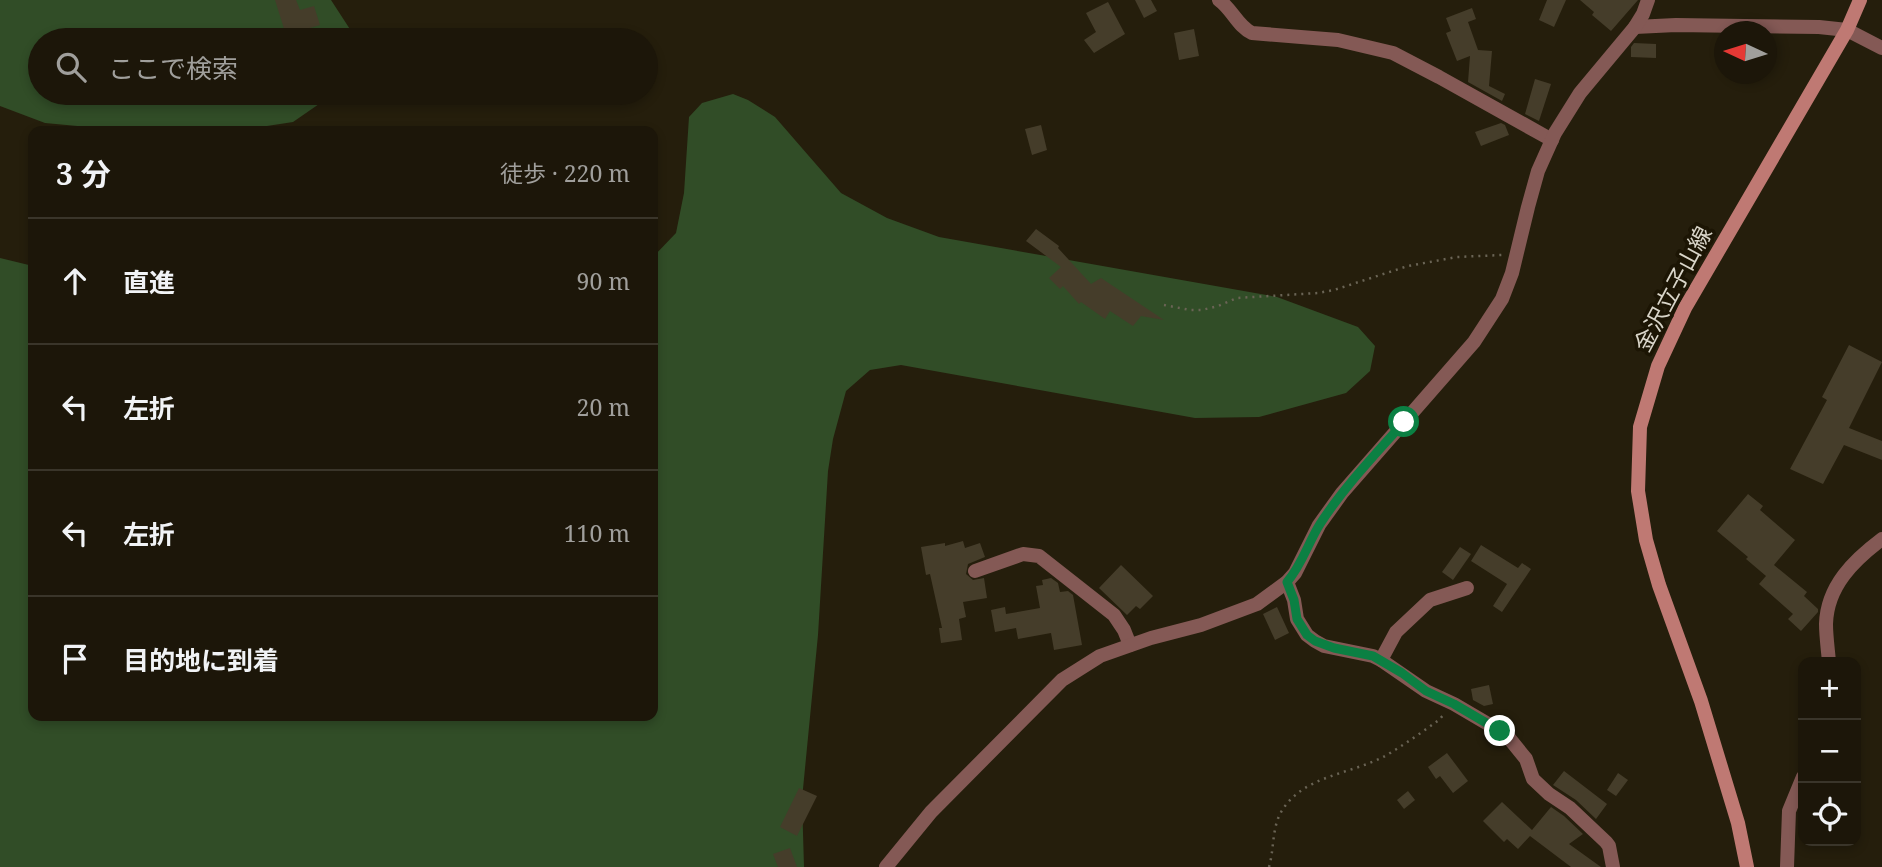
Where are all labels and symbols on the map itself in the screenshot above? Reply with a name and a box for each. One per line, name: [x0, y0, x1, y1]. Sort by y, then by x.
north arrow: [1714, 21, 1777, 84]
street label: 金沢立子山線: [1626, 220, 1719, 357]
route start: [1388, 406, 1419, 437]
route end: [1484, 715, 1515, 746]

